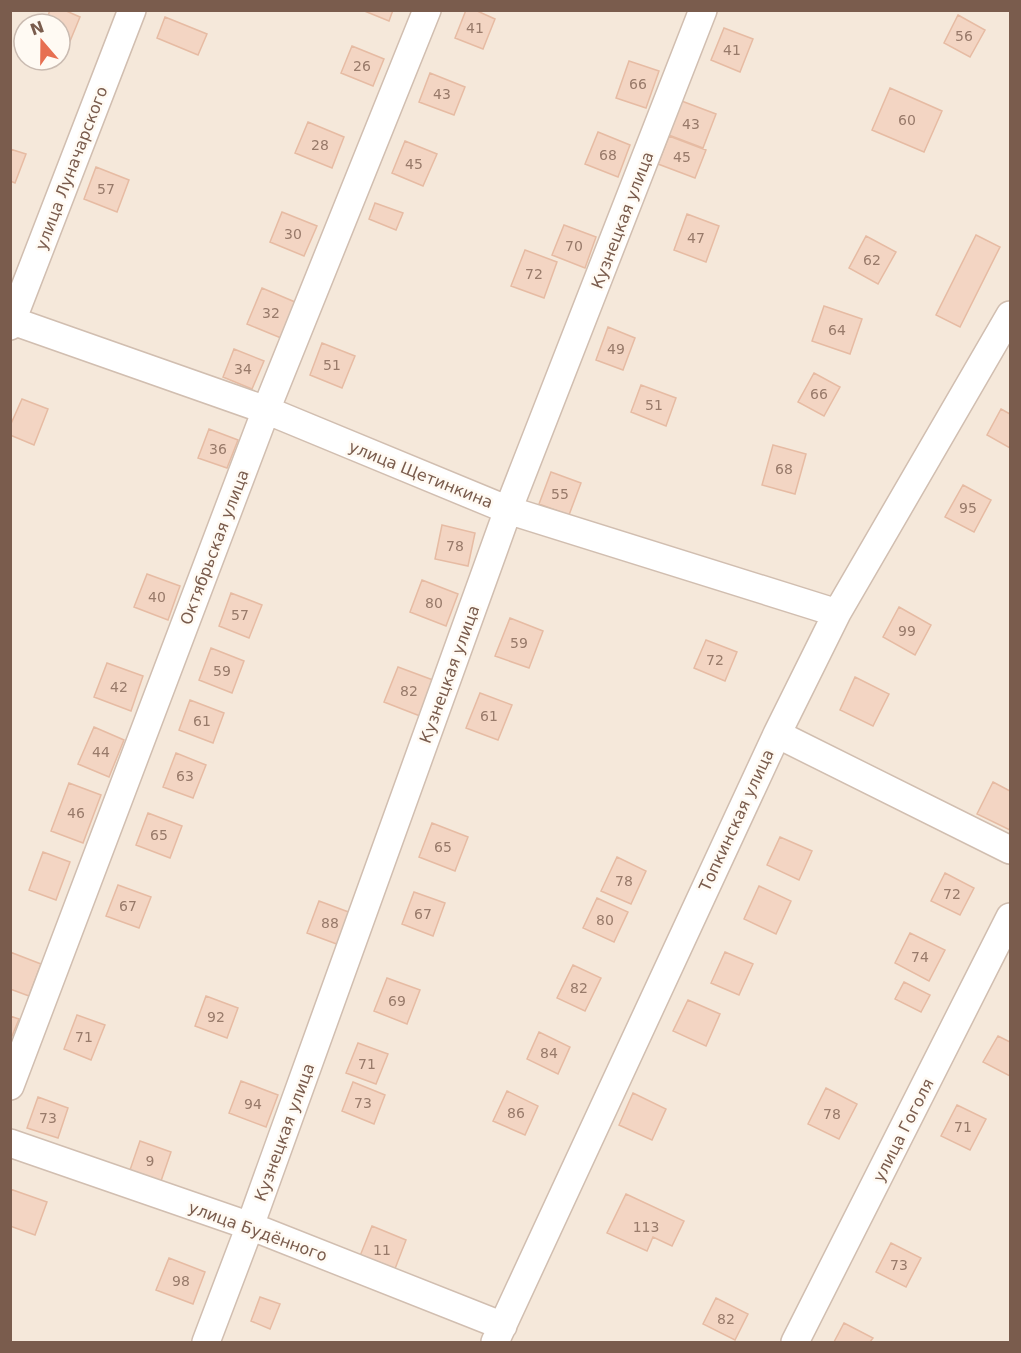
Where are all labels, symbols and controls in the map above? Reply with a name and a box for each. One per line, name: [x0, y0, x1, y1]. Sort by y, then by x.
north arrow: [12, 12, 72, 72]
text: N: [27, 17, 47, 40]
house number: 41: [466, 20, 484, 36]
house number: 56: [955, 28, 973, 44]
house number: 41: [723, 42, 741, 58]
house number: 26: [353, 58, 371, 74]
house number: 66: [629, 76, 647, 92]
street label: улица Луначарского: [32, 84, 111, 253]
house number: 43: [433, 86, 451, 102]
house number: 60: [898, 112, 916, 128]
house number: 43: [682, 116, 700, 132]
house number: 28: [311, 137, 329, 153]
house number: 68: [599, 147, 617, 163]
street label: Кузнецкая улица: [588, 149, 657, 292]
house number: 45: [673, 149, 691, 165]
house number: 45: [405, 156, 423, 172]
house number: 57: [97, 181, 115, 197]
house number: 30: [284, 226, 302, 242]
house number: 47: [687, 230, 705, 246]
house number: 70: [565, 238, 583, 254]
house number: 62: [863, 252, 881, 268]
house number: 72: [525, 266, 543, 282]
house number: 32: [262, 305, 280, 321]
house number: 64: [828, 322, 846, 338]
house number: 49: [607, 341, 625, 357]
house number: 51: [323, 357, 341, 373]
house number: 34: [234, 361, 252, 377]
house number: 66: [810, 386, 828, 402]
house number: 51: [645, 397, 663, 413]
street label: улица Щетинкина: [346, 437, 496, 512]
house number: 36: [209, 441, 227, 457]
house number: 68: [775, 461, 793, 477]
street label: Октябрьская улица: [176, 467, 253, 627]
house number: 55: [551, 486, 569, 502]
house number: 95: [959, 500, 977, 516]
house number: 78: [446, 538, 464, 554]
house number: 40: [148, 589, 166, 605]
house number: 80: [425, 595, 443, 611]
street label: Кузнецкая улица: [416, 603, 483, 746]
house number: 57: [231, 607, 249, 623]
house number: 99: [898, 623, 916, 639]
house number: 59: [510, 635, 528, 651]
house number: 72: [706, 652, 724, 668]
house number: 59: [213, 663, 231, 679]
house number: 42: [110, 679, 128, 695]
house number: 82: [400, 683, 418, 699]
house number: 61: [480, 708, 498, 724]
house number: 61: [193, 713, 211, 729]
house number: 44: [92, 744, 110, 760]
street label: Топкинская улица: [695, 746, 778, 895]
house number: 63: [176, 768, 194, 784]
house number: 46: [67, 805, 85, 821]
house number: 65: [150, 827, 168, 843]
house number: 65: [434, 839, 452, 855]
house number: 78: [615, 873, 633, 889]
house number: 72: [943, 886, 961, 902]
house number: 67: [119, 898, 137, 914]
house number: 67: [414, 906, 432, 922]
house number: 80: [596, 912, 614, 928]
house number: 88: [321, 915, 339, 931]
house number: 74: [911, 949, 929, 965]
house number: 82: [570, 980, 588, 996]
house number: 69: [388, 993, 406, 1009]
house number: 92: [207, 1009, 225, 1025]
house number: 71: [75, 1029, 93, 1045]
house number: 84: [540, 1045, 558, 1061]
house number: 71: [358, 1056, 376, 1072]
street label: Кузнецкая улица: [251, 1061, 318, 1204]
street label: улица Гоголя: [869, 1075, 938, 1185]
house number: 73: [354, 1095, 372, 1111]
house number: 94: [244, 1096, 262, 1112]
house number: 86: [507, 1105, 525, 1121]
house number: 78: [823, 1106, 841, 1122]
house number: 73: [39, 1110, 57, 1126]
house number: 71: [954, 1119, 972, 1135]
house number: 9: [146, 1153, 154, 1169]
street label: улица Будённого: [186, 1198, 330, 1265]
house number: 113: [633, 1219, 659, 1235]
house number: 11: [373, 1242, 391, 1258]
house number: 73: [890, 1257, 908, 1273]
house number: 98: [172, 1273, 190, 1289]
house number: 82: [717, 1311, 735, 1327]

